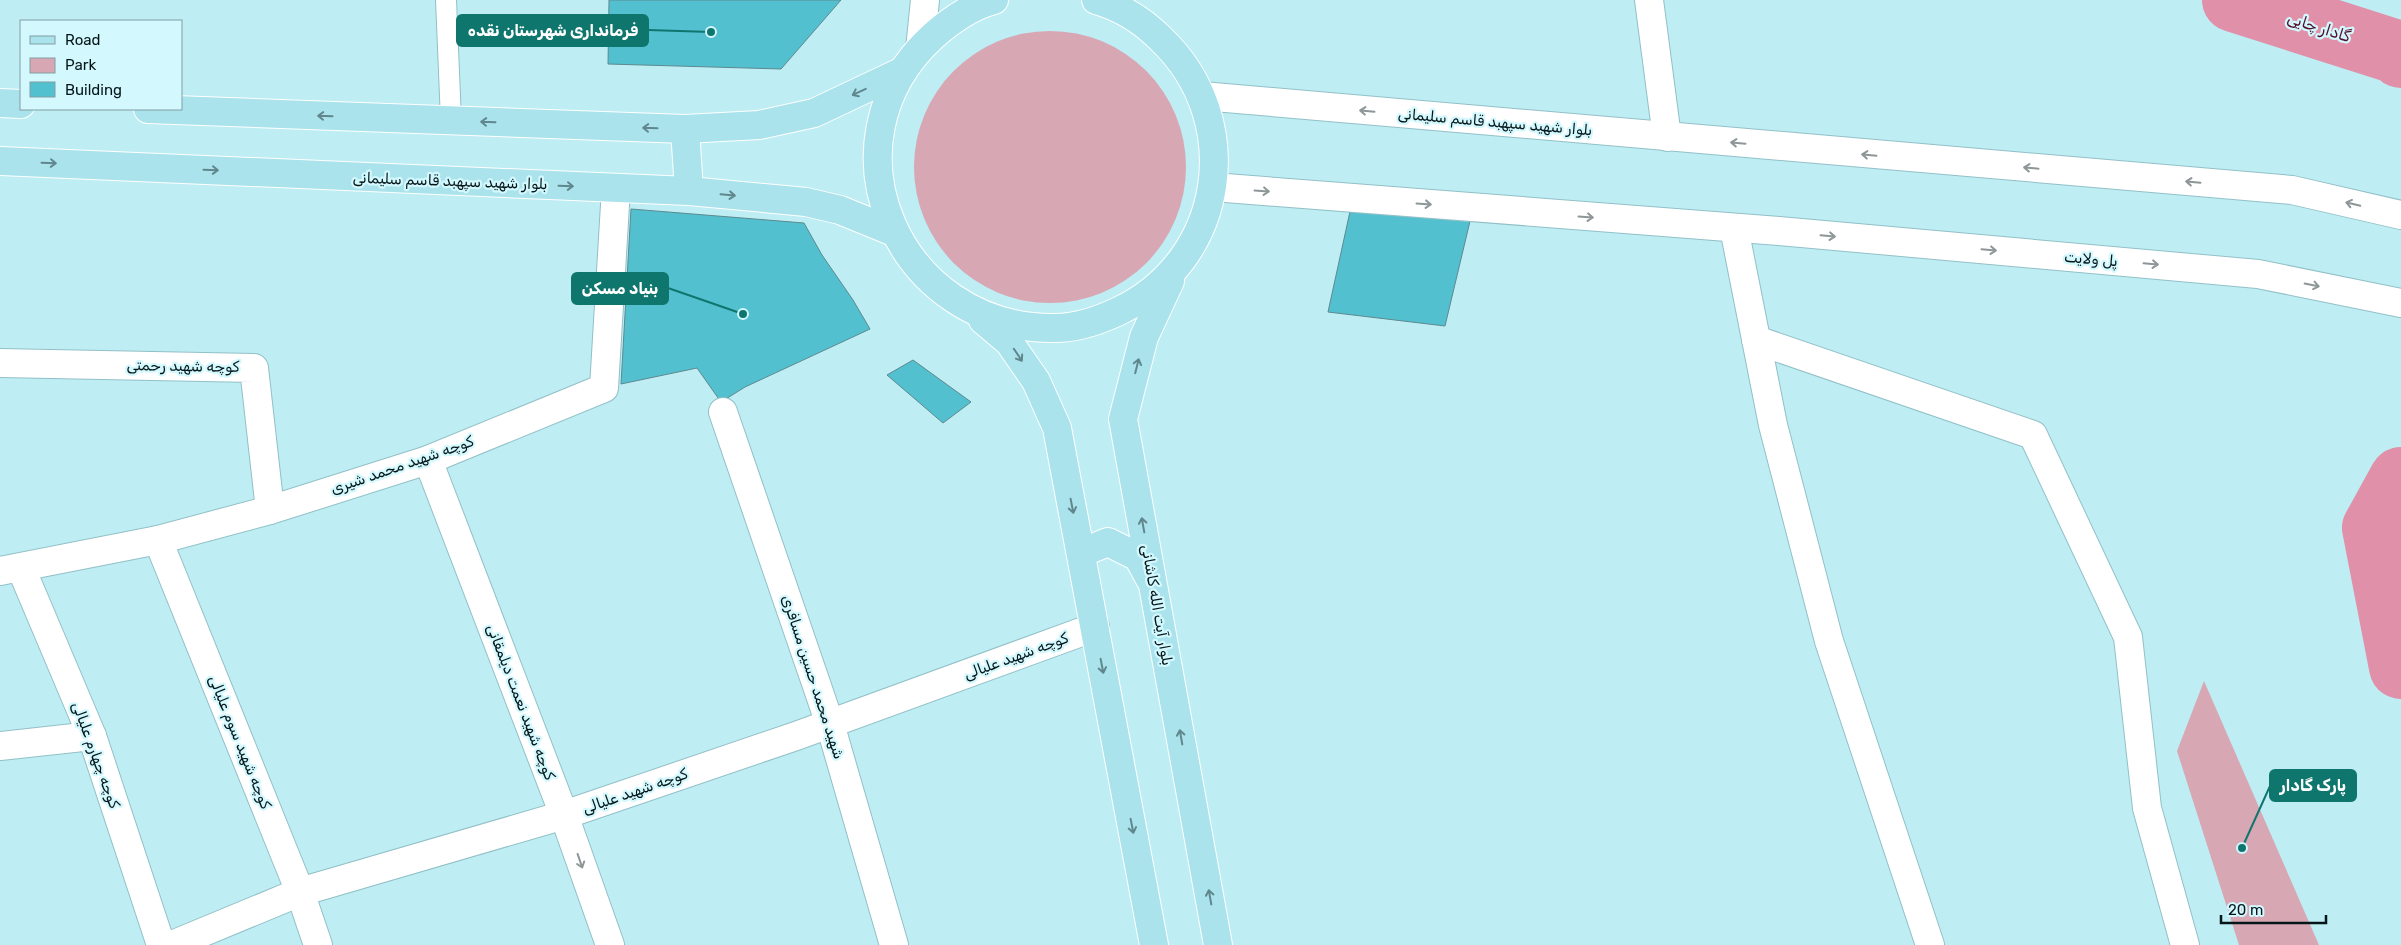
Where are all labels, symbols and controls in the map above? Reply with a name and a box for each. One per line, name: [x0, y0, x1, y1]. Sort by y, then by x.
water label: گادار چایی: [2285, 8, 2354, 47]
callout: فرمانداری شهرستان نقده: [457, 15, 648, 46]
legend: [20, 20, 182, 110]
text: فرمانداری شهرستان نقده: [468, 21, 638, 40]
text: Road: [65, 31, 101, 49]
text: Park: [65, 56, 96, 74]
text: Building: [65, 81, 122, 99]
one-way arrow: [852, 88, 867, 97]
street label: بلوار شهید سپهبد قاسم سلیمانی: [1397, 105, 1593, 140]
one-way arrow: [1359, 106, 1375, 116]
one-way arrow: [317, 111, 333, 120]
one-way arrow: [480, 117, 496, 127]
one-way arrow: [642, 123, 658, 133]
one-way arrow: [1731, 139, 1747, 148]
one-way arrow: [1861, 150, 1877, 159]
one-way arrow: [40, 159, 56, 168]
one-way arrow: [2023, 164, 2039, 173]
one-way arrow: [203, 166, 219, 175]
street label: بلوار شهید سپهبد قاسم سلیمانی: [352, 169, 548, 194]
one-way arrow: [2185, 177, 2201, 187]
one-way arrow: [557, 181, 573, 190]
one-way arrow: [1253, 186, 1269, 196]
one-way arrow: [720, 190, 736, 200]
one-way arrow: [1415, 199, 1431, 209]
one-way arrow: [2346, 199, 2362, 208]
one-way arrow: [1577, 212, 1593, 221]
one-way arrow: [1819, 231, 1835, 240]
one-way arrow: [1981, 245, 1997, 255]
street label: پل ولایت: [2063, 248, 2119, 271]
one-way arrow: [2143, 260, 2159, 269]
callout: بنیاد مسکن: [572, 273, 668, 304]
text: بنیاد مسکن: [582, 279, 658, 298]
one-way arrow: [2304, 281, 2320, 290]
one-way arrow: [1013, 348, 1023, 362]
street label: کوچه شهید رحمتی: [126, 356, 240, 376]
one-way arrow: [1132, 359, 1142, 375]
street label: کوچه شهید محمد شیری: [328, 432, 476, 498]
one-way arrow: [1068, 498, 1078, 514]
one-way arrow: [1137, 518, 1147, 534]
street label: بلوار آیت الله کاشانی: [1138, 543, 1176, 667]
street label: شهید محمد حسین مسافری: [778, 593, 848, 761]
street label: کوچه شهید نعمت دیلمقانی: [483, 621, 559, 783]
street label: کوچه شهید علیالی: [961, 629, 1071, 683]
one-way arrow: [1098, 658, 1107, 674]
street label: کوچه شهید سوم علیالی: [204, 673, 275, 812]
street label: کوچه چهارم علیالی: [67, 699, 124, 811]
one-way arrow: [1175, 729, 1185, 745]
street label: کوچه شهید علیالی: [580, 764, 690, 817]
callout: پارک گادار: [2270, 770, 2356, 801]
text: پارک گادار: [2279, 776, 2346, 797]
one-way arrow: [1127, 817, 1137, 833]
one-way arrow: [576, 852, 585, 868]
one-way arrow: [1204, 889, 1214, 905]
scale bar: [2221, 892, 2326, 924]
text: 20 m: [2228, 901, 2263, 919]

